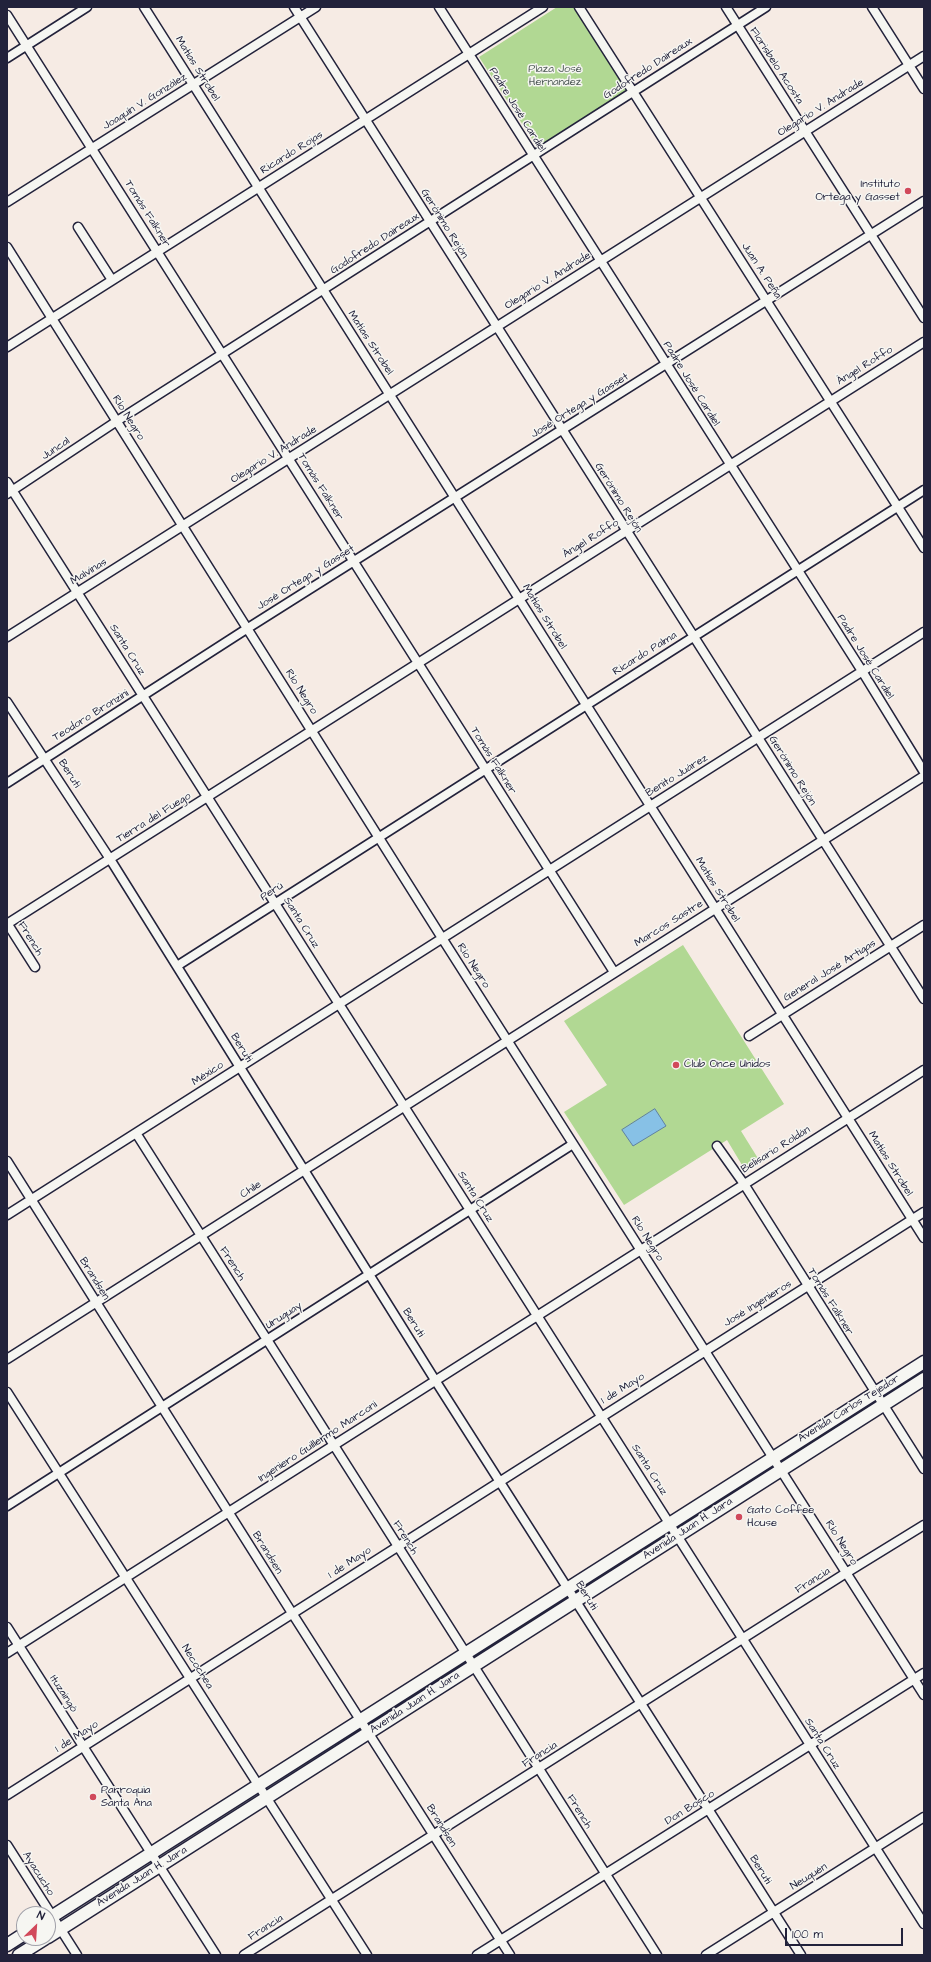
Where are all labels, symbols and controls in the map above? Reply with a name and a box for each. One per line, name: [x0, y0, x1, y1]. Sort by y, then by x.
street label: Florisbelo Acosta: [746, 25, 806, 107]
street label: Matías Strobel: [172, 34, 222, 104]
street label: Godofredo Daireaux: [601, 35, 695, 103]
park label: Plaza José Hernandez: [528, 63, 582, 89]
street label: Padre José Cardiel: [486, 65, 548, 155]
street label: Joaquín V. González: [100, 71, 190, 133]
street label: Olegario V. Andrade: [776, 76, 866, 140]
street label: Ricardo Rojas: [258, 128, 326, 178]
street label: Tomás Falkner: [121, 178, 173, 250]
place label: Instituto Ortega y Gasset: [815, 178, 900, 204]
marker: Instituto Ortega y Gasset: [903, 186, 913, 196]
street label: Gerónimo Rejón: [417, 187, 471, 261]
street label: Godofredo Daireaux: [328, 210, 422, 278]
street label: Juan A. Peña: [738, 241, 784, 301]
street label: Olegario V. Andrade: [503, 249, 593, 313]
street label: Matías Strobel: [344, 308, 396, 378]
street label: Padre José Cardiel: [660, 339, 722, 429]
street label: Ángel Roffo: [835, 344, 895, 388]
street label: José Ortega y Gasset: [529, 371, 631, 441]
street label: Río Negro: [109, 393, 147, 443]
street label: Olegario V. Andrade: [229, 423, 319, 487]
street label: Juncal: [39, 435, 73, 463]
street label: Tomás Falkner: [294, 451, 346, 523]
street label: Gerónimo Rejón: [591, 461, 645, 535]
street label: Ángel Roffo: [561, 517, 621, 561]
street label: José Ortega y Gasset: [255, 543, 357, 613]
street label: Malvinas: [68, 556, 110, 588]
street label: Matías Strobel: [519, 582, 569, 652]
street label: Padre José Cardiel: [834, 612, 896, 702]
street label: Santa Cruz: [106, 622, 148, 678]
street label: Ricardo Palma: [611, 629, 679, 679]
street label: Río Negro: [282, 667, 320, 717]
street label: Teodoro Bronzini: [50, 687, 132, 745]
street label: Tomás Falkner: [467, 725, 519, 797]
street label: Gerónimo Rejón: [765, 734, 819, 808]
street label: Benito Juárez: [644, 752, 710, 800]
street label: Beruti: [55, 757, 83, 791]
street label: Tierra del Fuego: [114, 790, 194, 846]
street label: Matías Strobel: [692, 855, 742, 925]
street label: Perú: [258, 880, 286, 904]
street label: Santa Cruz: [280, 895, 322, 951]
street label: Marcos Sastre: [632, 898, 706, 950]
street label: French: [14, 920, 46, 958]
street label: General José Artigas: [781, 937, 879, 1005]
street label: Río Negro: [454, 941, 492, 991]
street label: Beruti: [227, 1031, 255, 1065]
place label: Club Once Unidos: [684, 1058, 771, 1072]
street label: México: [190, 1059, 226, 1089]
marker: Club Once Unidos: [671, 1060, 681, 1070]
street label: Belisario Roldán: [739, 1123, 813, 1177]
street label: Matías Strobel: [865, 1129, 915, 1199]
street label: Santa Cruz: [454, 1169, 496, 1225]
street label: Chile: [238, 1178, 264, 1202]
street label: Río Negro: [628, 1214, 666, 1264]
street label: French: [216, 1245, 248, 1283]
street label: Brandsen: [76, 1255, 112, 1303]
street label: Tomás Falkner: [804, 1266, 856, 1338]
street label: José Ingenieros: [722, 1278, 794, 1330]
street label: Uruguay: [263, 1299, 305, 1333]
street label: Beruti: [399, 1306, 427, 1340]
street label: 1 de Mayo: [599, 1370, 647, 1408]
street label: Avenida Carlos Tejedor: [796, 1372, 902, 1446]
street label: Ingeniero Guillermo Marconi: [256, 1399, 380, 1485]
street label: Santa Cruz: [628, 1442, 670, 1498]
street label: Avenida Juan H. Jara: [641, 1495, 735, 1563]
place label: Gato Coffee House: [747, 1504, 814, 1530]
marker: Gato Coffee House: [734, 1512, 744, 1522]
street label: Río Negro: [822, 1518, 860, 1568]
street label: French: [389, 1519, 421, 1557]
street label: Brandsen: [249, 1529, 285, 1577]
street label: 1 de Mayo: [326, 1544, 374, 1582]
street label: Francia: [793, 1565, 833, 1597]
street label: Beruti: [572, 1579, 600, 1613]
street label: Necochea: [178, 1642, 216, 1692]
street label: Avenida Juan H. Jara: [368, 1669, 462, 1737]
street label: Ituzaingó: [46, 1673, 80, 1715]
street label: Santa Cruz: [801, 1716, 843, 1772]
street label: 1 de Mayo: [53, 1718, 101, 1756]
street label: Francia: [520, 1739, 560, 1771]
place label: Parroquia Santa Ana: [101, 1784, 152, 1810]
street label: Don Bosco: [663, 1788, 717, 1828]
marker: Parroquia Santa Ana: [88, 1792, 98, 1802]
street label: French: [563, 1793, 595, 1831]
street label: Brandsen: [423, 1802, 459, 1850]
street label: Avenida Juan H. Jara: [94, 1844, 190, 1910]
street label: Ayacucho: [19, 1849, 57, 1899]
street label: Beruti: [746, 1853, 774, 1887]
street label: Neuquén: [788, 1861, 830, 1893]
north arrow: [16, 1906, 56, 1946]
text: N: [35, 1907, 47, 1924]
street label: Francia: [246, 1912, 286, 1944]
scale bar: [787, 1920, 905, 1946]
text: 100 m: [792, 1926, 823, 1943]

